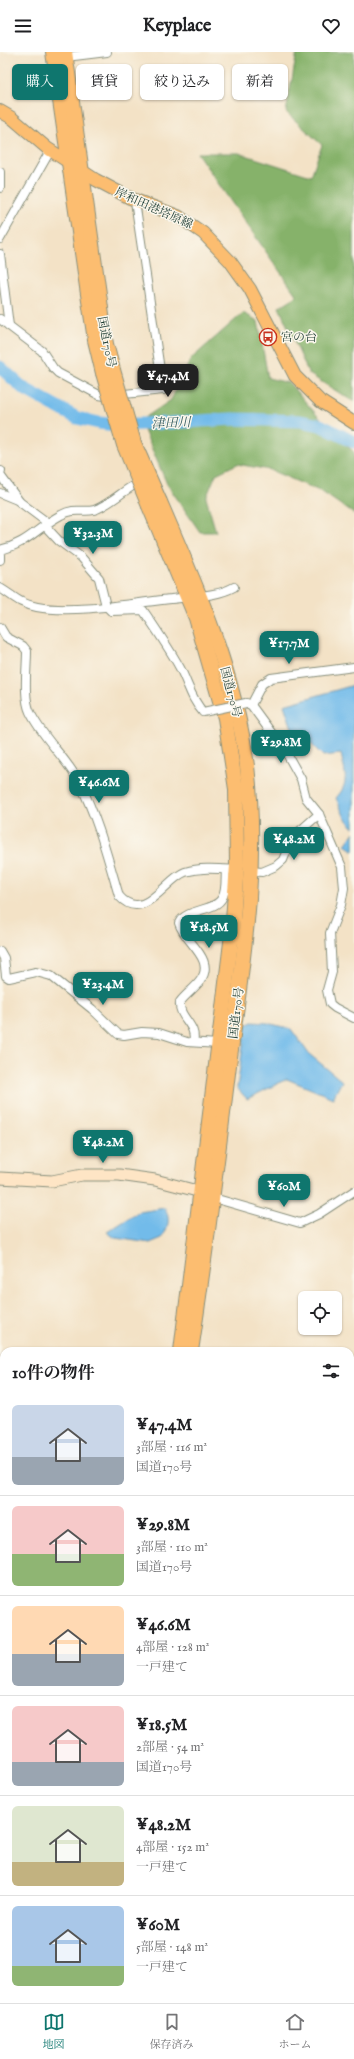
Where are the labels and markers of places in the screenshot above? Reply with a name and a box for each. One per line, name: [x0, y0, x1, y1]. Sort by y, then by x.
bus stop icon: 宮の台: [258, 327, 278, 347]
place label: 宮の台: [281, 330, 317, 345]
pin: ¥47.4M: [135, 364, 201, 398]
pin: ¥32.3M: [60, 521, 126, 555]
pin: ¥17.7M: [256, 631, 322, 665]
pin: ¥29.8M: [248, 730, 314, 764]
pin: ¥46.6M: [66, 770, 132, 804]
pin: ¥48.2M: [261, 827, 327, 861]
pin: ¥18.5M: [176, 915, 242, 949]
pin: ¥23.4M: [70, 972, 136, 1006]
pin: ¥48.2M: [70, 1130, 136, 1164]
pin: ¥60M: [260, 1174, 308, 1208]

